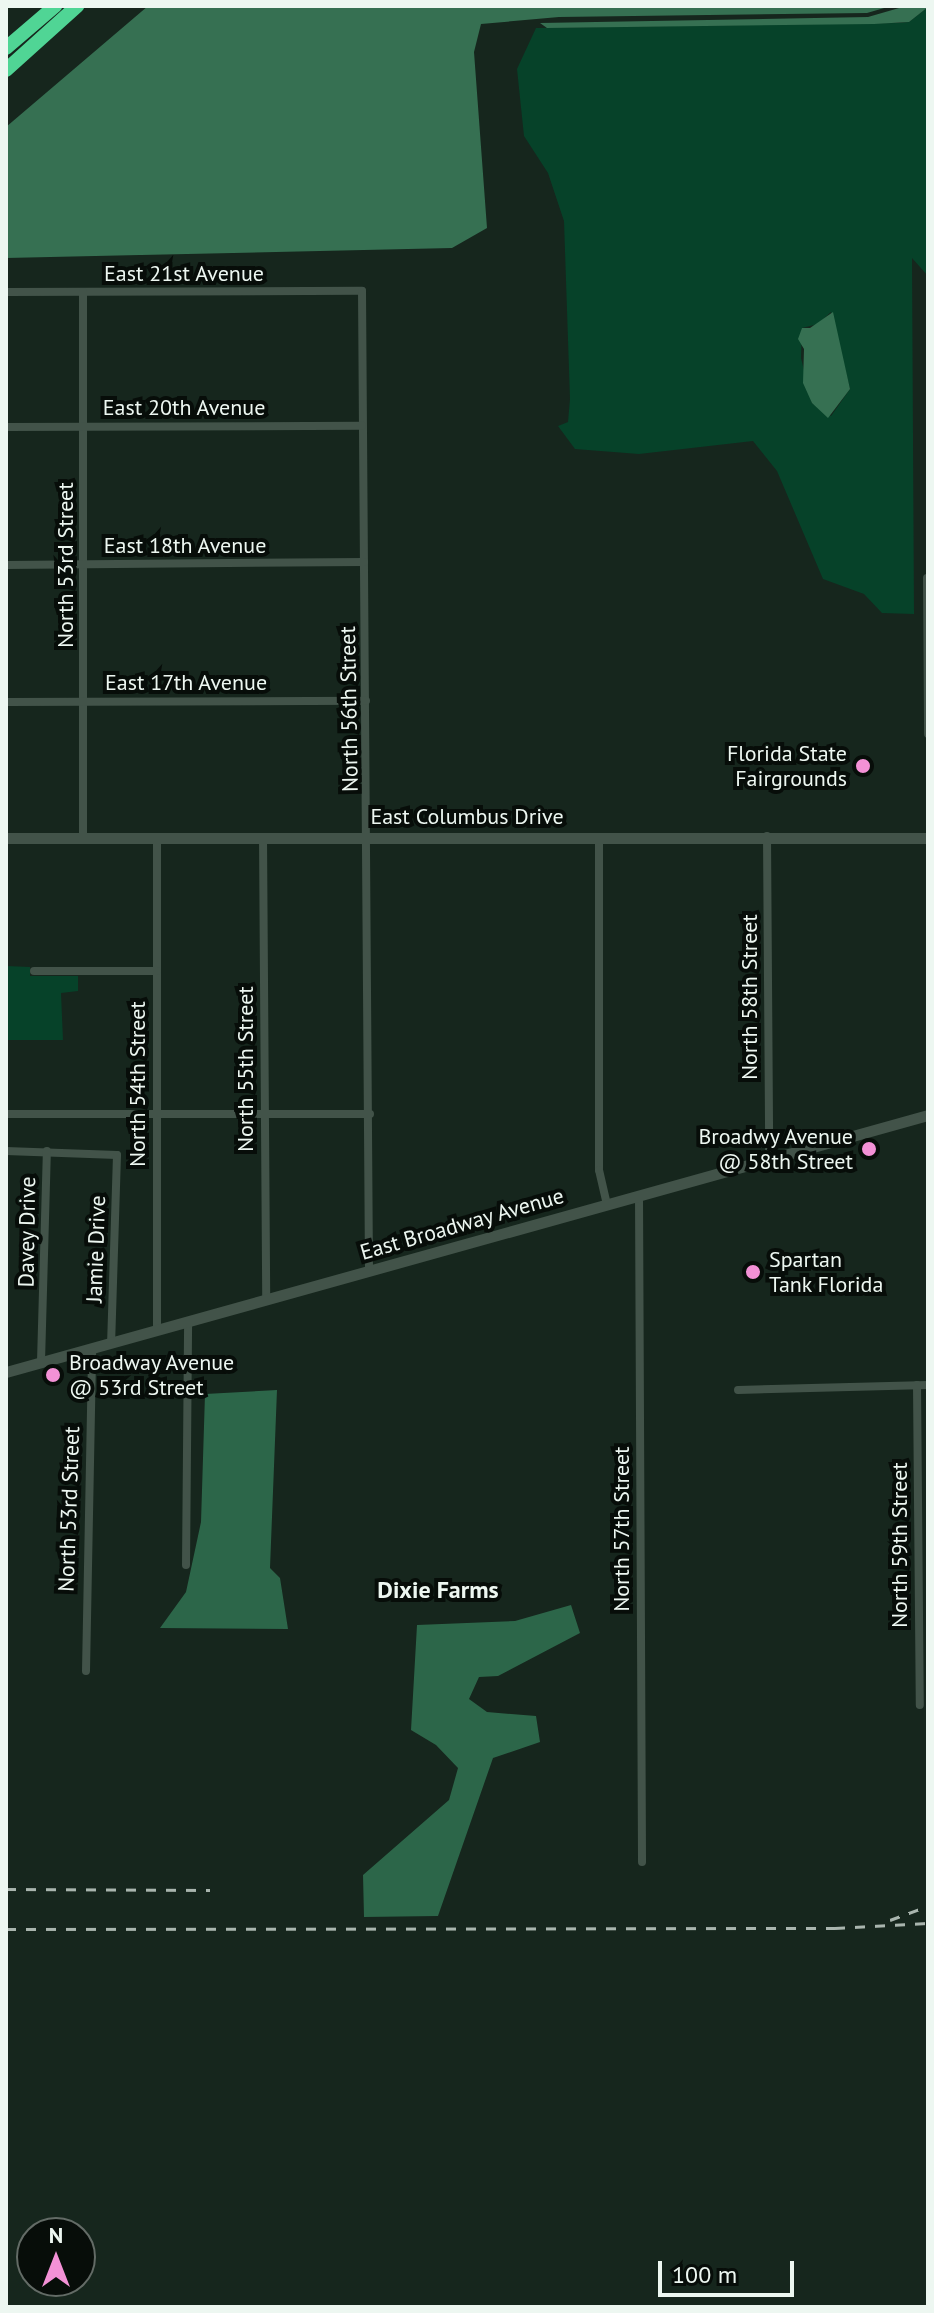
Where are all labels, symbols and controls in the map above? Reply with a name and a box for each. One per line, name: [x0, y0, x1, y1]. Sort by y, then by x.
street label: East 21st Avenue: [104, 261, 264, 287]
street label: East 20th Avenue: [102, 395, 266, 421]
street label: North 53rd Street: [53, 482, 79, 648]
street label: East 18th Avenue: [103, 533, 267, 559]
street label: North 56th Street: [334, 626, 364, 792]
street label: East 17th Avenue: [105, 670, 267, 696]
place label: Florida State Fairgrounds: [727, 740, 847, 792]
marker: Florida State Fairgrounds: [854, 757, 872, 775]
street label: East Columbus Drive: [370, 804, 564, 830]
street label: North 58th Street: [737, 914, 763, 1080]
street label: North 55th Street: [233, 986, 259, 1152]
street label: North 54th Street: [125, 1001, 151, 1167]
place label: Broadwy Avenue @ 58th Street: [697, 1123, 853, 1174]
marker: Broadwy Avenue @ 58th Street: [860, 1140, 878, 1158]
street label: Davey Drive: [13, 1176, 41, 1288]
street label: East Broadway Avenue: [356, 1182, 568, 1266]
street label: Jamie Drive: [81, 1195, 111, 1303]
place label: Spartan Tank Florida: [769, 1246, 884, 1298]
marker: Spartan Tank Florida: [744, 1263, 762, 1281]
place label: Broadway Avenue @ 53rd Street: [69, 1349, 236, 1400]
marker: Broadway Avenue @ 53rd Street: [44, 1366, 62, 1384]
street label: North 53rd Street: [53, 1426, 85, 1592]
street label: North 57th Street: [609, 1446, 635, 1612]
street label: North 59th Street: [887, 1462, 913, 1628]
district label: Dixie Farms: [377, 1576, 499, 1604]
north arrow: [16, 2217, 96, 2297]
text: N: [49, 2221, 63, 2249]
scale bar: [662, 2245, 798, 2295]
text: 100 m: [672, 2259, 737, 2290]

